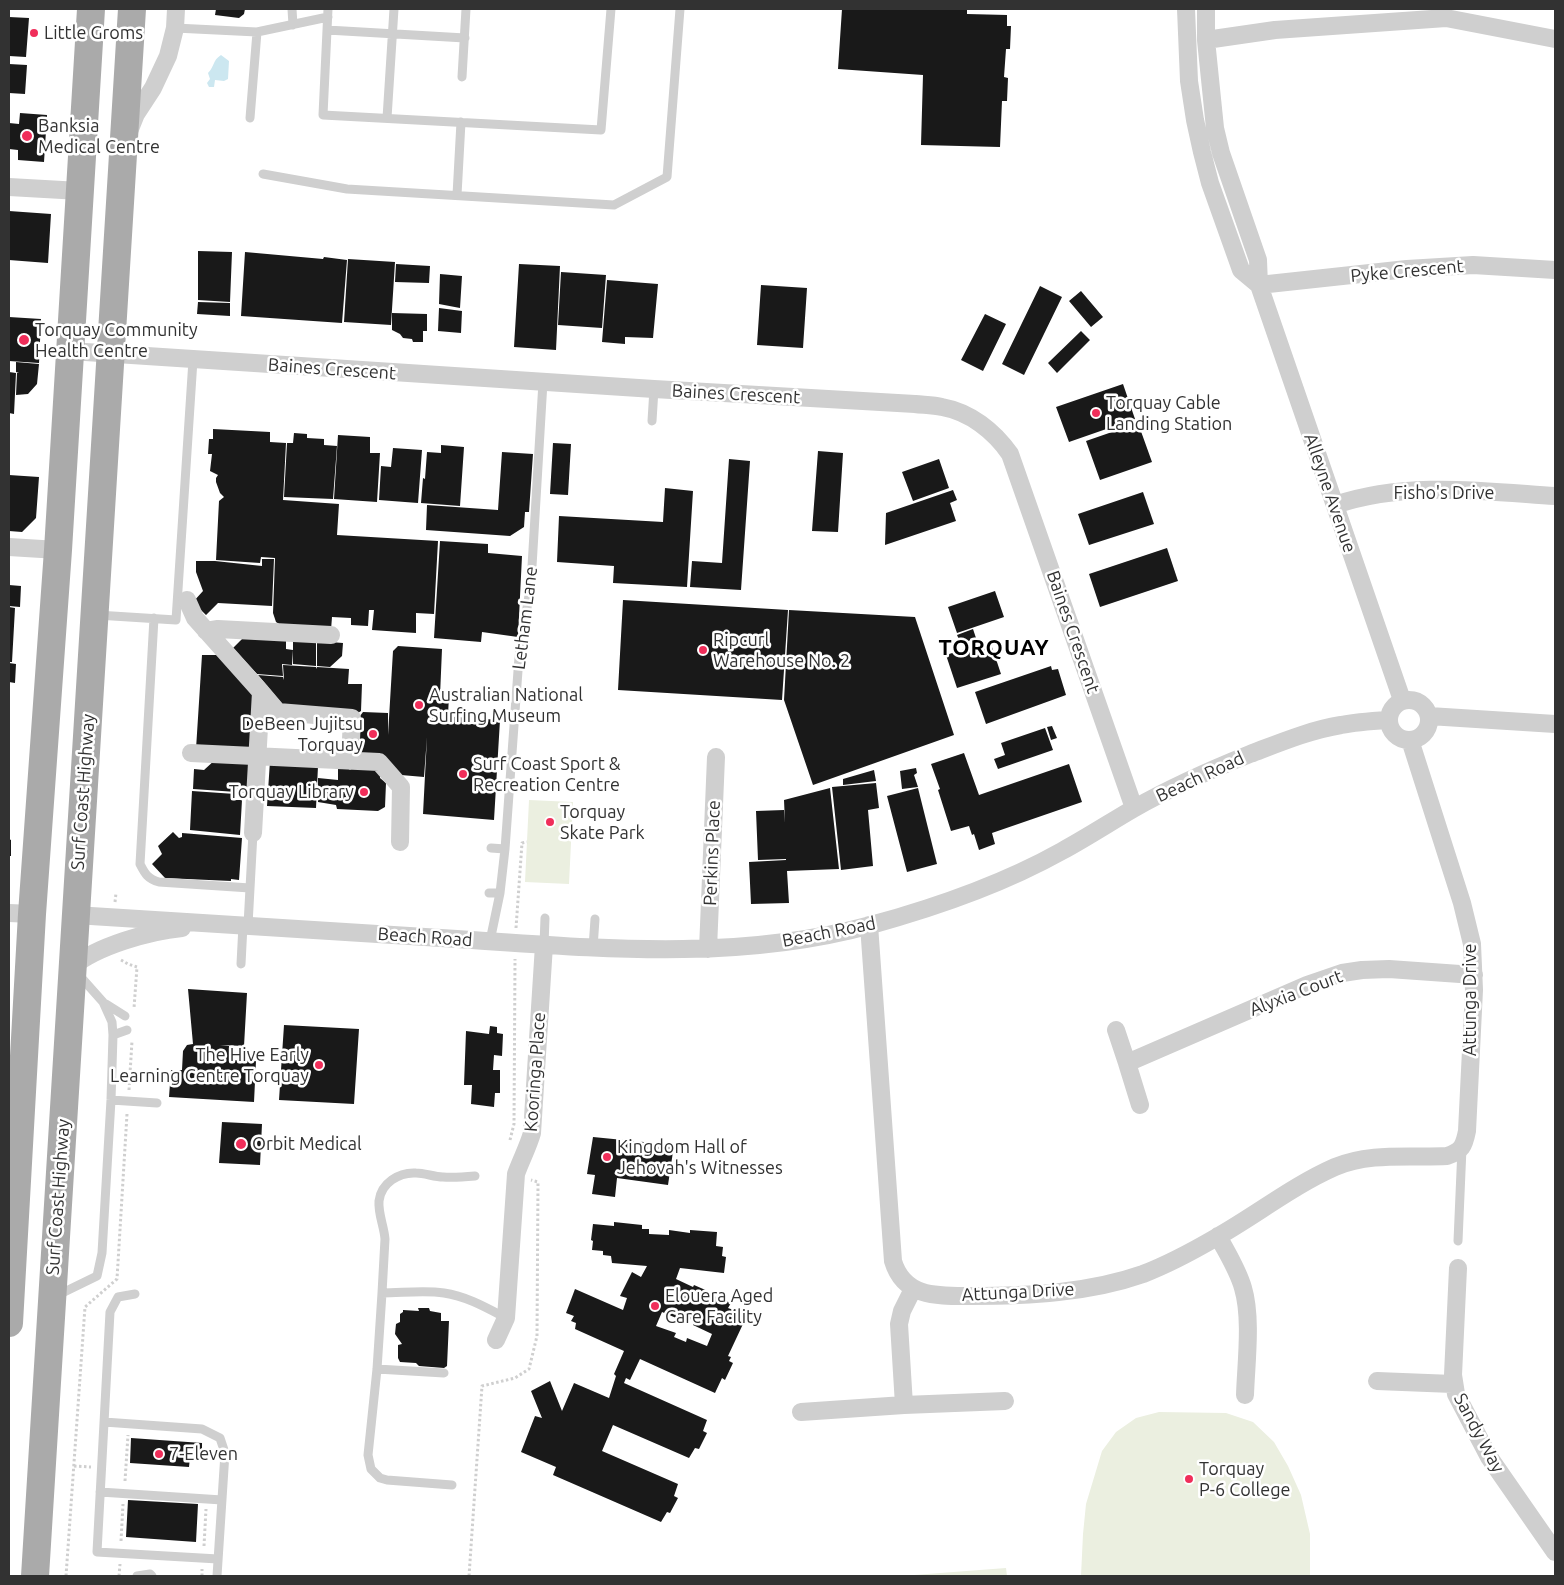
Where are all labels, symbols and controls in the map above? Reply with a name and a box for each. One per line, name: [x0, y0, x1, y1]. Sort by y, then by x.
place label: Little Groms: [44, 22, 143, 44]
marker: Little Groms: [28, 27, 40, 39]
place label: Banksia Medical Centre: [38, 115, 160, 158]
marker: Banksia Medical Centre: [20, 129, 34, 143]
street label: Pyke Crescent: [1349, 255, 1465, 287]
place label: Torquay Community Health Centre: [35, 319, 198, 362]
marker: Torquay Community Health Centre: [17, 333, 31, 347]
street label: Baines Crescent: [267, 354, 397, 384]
street label: Baines Crescent: [671, 380, 801, 408]
place label: Torquay Cable Landing Station: [1106, 392, 1232, 434]
marker: Torquay Cable Landing Station: [1090, 407, 1102, 419]
street label: Alleyne Avenue: [1299, 431, 1361, 555]
street label: Fisho's Drive: [1394, 482, 1494, 504]
street label: Letham Lane: [508, 565, 542, 671]
street label: Baines Crescent: [1042, 568, 1104, 696]
place label: Ripcurl Warehouse No. 2: [713, 629, 850, 672]
district label: TORQUAY: [938, 635, 1050, 661]
marker: Ripcurl Warehouse No. 2: [697, 644, 709, 656]
place label: Australian National Surfing Museum: [429, 684, 583, 726]
marker: Australian National Surfing Museum: [413, 699, 425, 711]
street label: Surf Coast Highway: [67, 713, 99, 871]
place label: DeBeen Jujitsu Torquay: [242, 713, 363, 756]
marker: DeBeen Jujitsu Torquay: [367, 728, 379, 740]
street label: Beach Road: [1152, 747, 1248, 807]
place label: Surf Coast Sport & Recreation Centre: [473, 753, 621, 796]
marker: Surf Coast Sport & Recreation Centre: [457, 768, 469, 780]
place label: Torquay Library: [229, 781, 354, 803]
marker: Torquay Library: [358, 786, 370, 798]
street label: Perkins Place: [699, 800, 725, 906]
place label: Torquay Skate Park: [560, 801, 645, 844]
marker: Torquay Skate Park: [544, 816, 556, 828]
street label: Beach Road: [780, 912, 878, 952]
street label: Beach Road: [377, 923, 473, 951]
street label: Attunga Drive: [1459, 944, 1481, 1056]
street label: Alyxia Court: [1246, 965, 1346, 1021]
street label: Kooringa Place: [520, 1011, 550, 1133]
place label: The Hive Early Learning Centre Torquay: [110, 1044, 309, 1086]
marker: The Hive Early Learning Centre Torquay: [313, 1059, 325, 1071]
street label: Surf Coast Highway: [42, 1118, 74, 1276]
place label: Orbit Medical: [252, 1133, 362, 1155]
place label: Kingdom Hall of Jehovah's Witnesses: [617, 1136, 783, 1178]
marker: Orbit Medical: [234, 1137, 248, 1151]
marker: Kingdom Hall of Jehovah's Witnesses: [601, 1151, 613, 1163]
street label: Attunga Drive: [961, 1278, 1075, 1306]
place label: Elouera Aged Care Facility: [665, 1285, 773, 1328]
marker: Elouera Aged Care Facility: [649, 1300, 661, 1312]
street label: Sandy Way: [1449, 1390, 1509, 1476]
place label: 7-Eleven: [169, 1443, 238, 1465]
marker: 7-Eleven: [153, 1448, 165, 1460]
place label: Torquay P-6 College: [1199, 1458, 1290, 1500]
marker: Torquay P-6 College: [1183, 1473, 1195, 1485]

